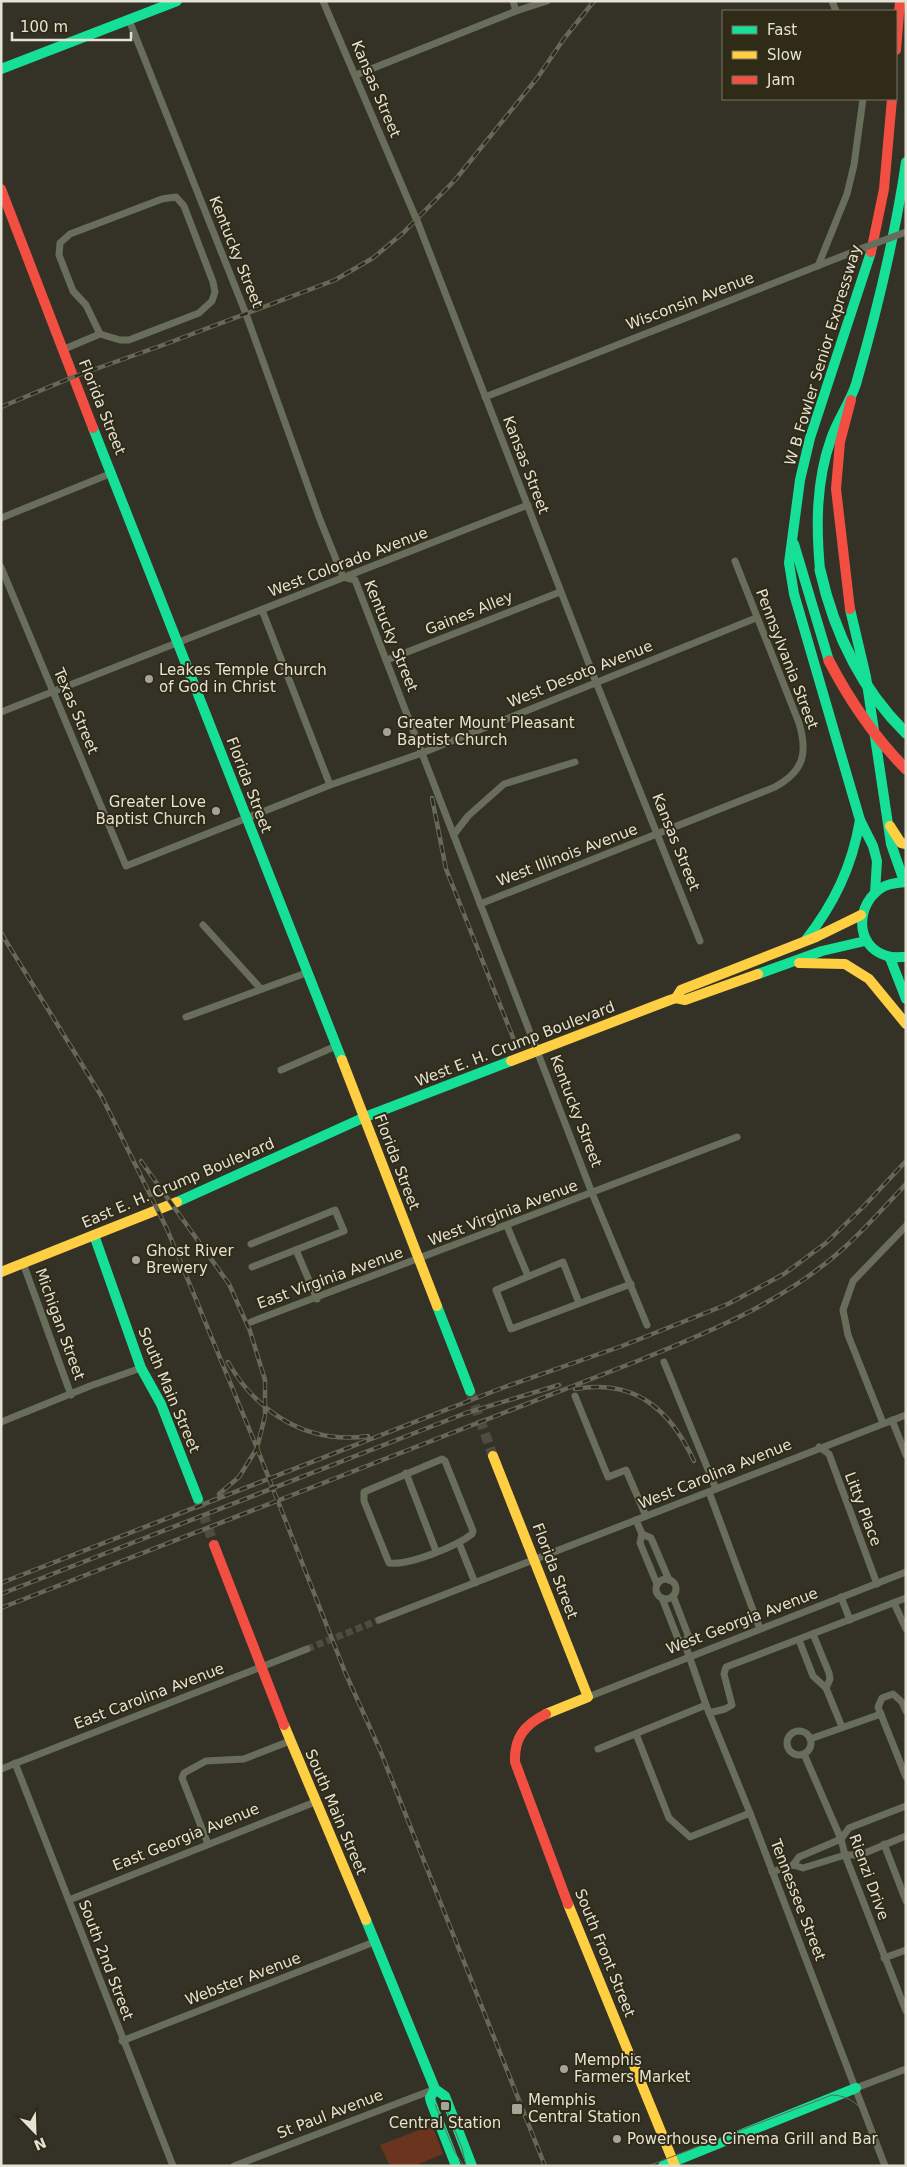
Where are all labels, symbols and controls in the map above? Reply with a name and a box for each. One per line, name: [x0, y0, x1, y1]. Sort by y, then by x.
scale bar: [12, 10, 131, 42]
legend: [722, 10, 897, 100]
text: 100 m: [20, 18, 68, 36]
text: Fast: [767, 21, 797, 39]
street label: Kansas Street: [348, 38, 405, 140]
text: Slow: [767, 46, 802, 64]
text: Jam: [766, 71, 795, 89]
street label: Kentucky Street: [205, 194, 267, 311]
street label: W B Fowler Senior Expressway: [781, 242, 865, 468]
street label: Wisconsin Avenue: [624, 268, 756, 334]
street label: Florida Street: [75, 357, 129, 457]
street label: Kansas Street: [499, 413, 553, 517]
street label: West Colorado Avenue: [266, 523, 430, 601]
street label: Kentucky Street: [360, 578, 422, 695]
street label: Pennsylvania Street: [752, 586, 822, 732]
street label: Gaines Alley: [423, 587, 516, 639]
street label: West Desoto Avenue: [505, 637, 655, 711]
place label: Leakes Temple Church of God in Christ: [159, 661, 327, 696]
street label: Texas Street: [49, 664, 102, 757]
marker: Leakes Temple Church of God in Christ: [143, 673, 155, 685]
place label: Greater Mount Pleasant Baptist Church: [397, 714, 575, 749]
marker: Greater Mount Pleasant Baptist Church: [381, 726, 393, 738]
street label: Florida Street: [222, 734, 276, 836]
street label: Kansas Street: [648, 791, 704, 893]
place label: Greater Love Baptist Church: [95, 793, 206, 828]
marker: Greater Love Baptist Church: [210, 805, 222, 817]
street label: West Illinois Avenue: [494, 820, 640, 890]
street label: West E. H. Crump Boulevard: [413, 998, 617, 1090]
street label: Kentucky Street: [546, 1052, 606, 1170]
street label: Florida Street: [370, 1111, 424, 1213]
street label: East E. H. Crump Boulevard: [79, 1134, 277, 1232]
street label: West Virginia Avenue: [426, 1176, 580, 1250]
place label: Ghost River Brewery: [146, 1242, 234, 1277]
street label: East Virginia Avenue: [254, 1243, 406, 1313]
marker: Ghost River Brewery: [130, 1254, 142, 1266]
street label: Michigan Street: [31, 1266, 89, 1382]
street label: South Main Street: [134, 1325, 204, 1456]
street label: West Carolina Avenue: [636, 1435, 794, 1513]
street label: Litty Place: [841, 1469, 885, 1549]
street label: Florida Street: [528, 1520, 582, 1622]
street label: West Georgia Avenue: [664, 1584, 820, 1658]
street label: East Carolina Avenue: [71, 1659, 227, 1733]
street label: South Main Street: [301, 1747, 371, 1878]
street label: East Georgia Avenue: [110, 1799, 262, 1875]
street label: Rienzi Drive: [845, 1832, 893, 1922]
street label: Tennessee Street: [766, 1836, 829, 1963]
street label: South Front Street: [571, 1886, 639, 2020]
street label: South 2nd Street: [75, 1897, 137, 2023]
street label: Webster Avenue: [183, 1949, 303, 2009]
place label: Memphis Farmers Market: [574, 2051, 691, 2086]
marker: Memphis Farmers Market: [558, 2063, 570, 2075]
street label: St Paul Avenue: [275, 2086, 385, 2142]
place label: Memphis Central Station: [528, 2091, 641, 2126]
marker: Central Station: [439, 2100, 451, 2112]
marker: Memphis Central Station: [510, 2102, 524, 2116]
north arrow: [10, 2107, 60, 2157]
place label: Central Station: [389, 2114, 501, 2132]
place label: Powerhouse Cinema Grill and Bar: [627, 2130, 879, 2148]
marker: Powerhouse Cinema Grill and Bar: [611, 2133, 623, 2145]
text: N: [32, 2134, 49, 2154]

